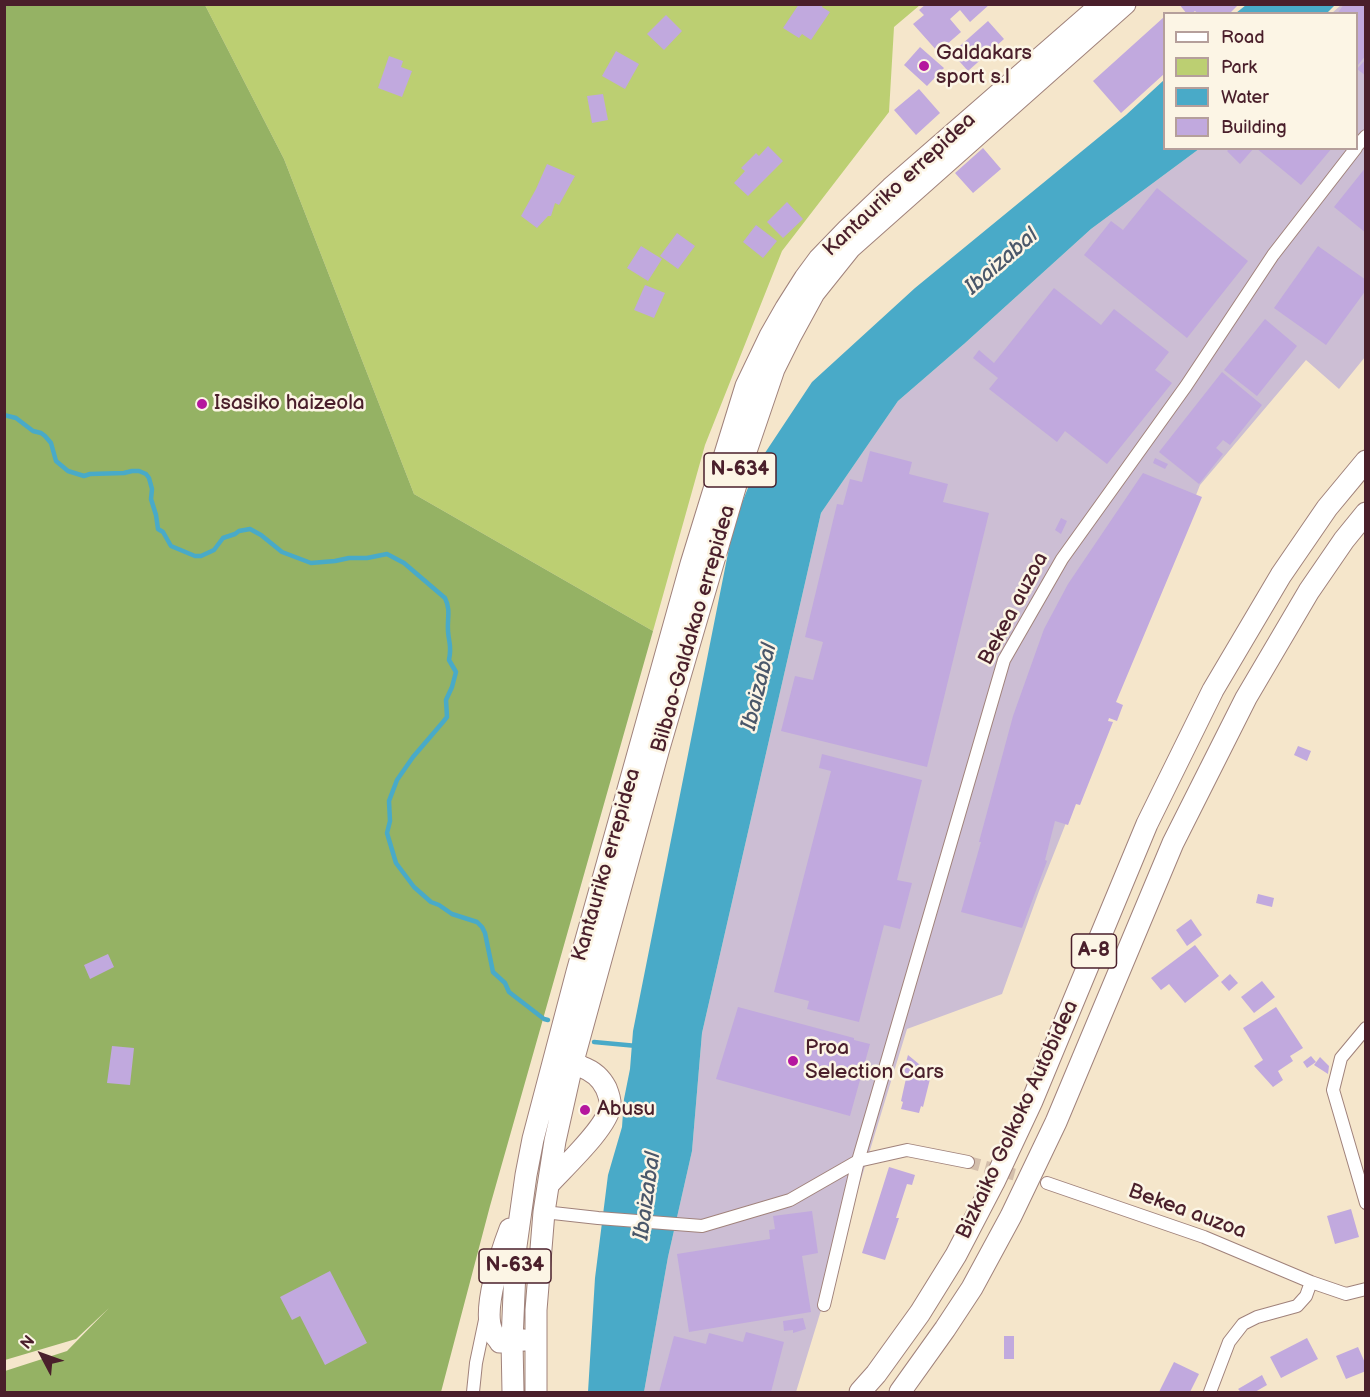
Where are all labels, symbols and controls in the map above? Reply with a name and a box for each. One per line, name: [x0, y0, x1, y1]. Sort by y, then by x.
legend: [1163, 12, 1358, 150]
text: Road: [1221, 27, 1265, 48]
place label: Galdakars sport s.l: [936, 41, 1032, 91]
text: Park: [1221, 57, 1257, 78]
marker: Galdakars sport s.l: [917, 59, 931, 73]
text: Water: [1221, 87, 1269, 108]
street label: Kantauriko errepidea: [818, 108, 982, 262]
text: Building: [1221, 117, 1287, 138]
water label: Ibaizabal: [960, 223, 1044, 301]
place label: Isasiko haizeola: [214, 391, 365, 417]
marker: Isasiko haizeola: [195, 397, 209, 411]
road number: N-634: [704, 453, 776, 487]
street label: Bilbao-Galdakao errepidea: [647, 503, 741, 755]
street label: Bekea auzoa: [974, 548, 1054, 670]
water label: Ibaizabal: [736, 641, 784, 733]
street label: Kantauriko errepidea: [567, 766, 647, 964]
road number: A-8: [1072, 934, 1116, 968]
street label: Bizkaiko Golkoko Autobidea: [952, 997, 1084, 1243]
place label: Proa Selection Cars: [805, 1036, 944, 1086]
marker: Proa Selection Cars: [786, 1054, 800, 1068]
place label: Abusu: [597, 1097, 655, 1123]
marker: Abusu: [578, 1103, 592, 1117]
water label: Ibaizabal: [629, 1150, 667, 1242]
street label: Bekea auzoa: [1124, 1179, 1250, 1245]
road number: N-634: [479, 1249, 551, 1283]
north arrow: [12, 1325, 72, 1385]
text: N: [17, 1332, 39, 1354]

